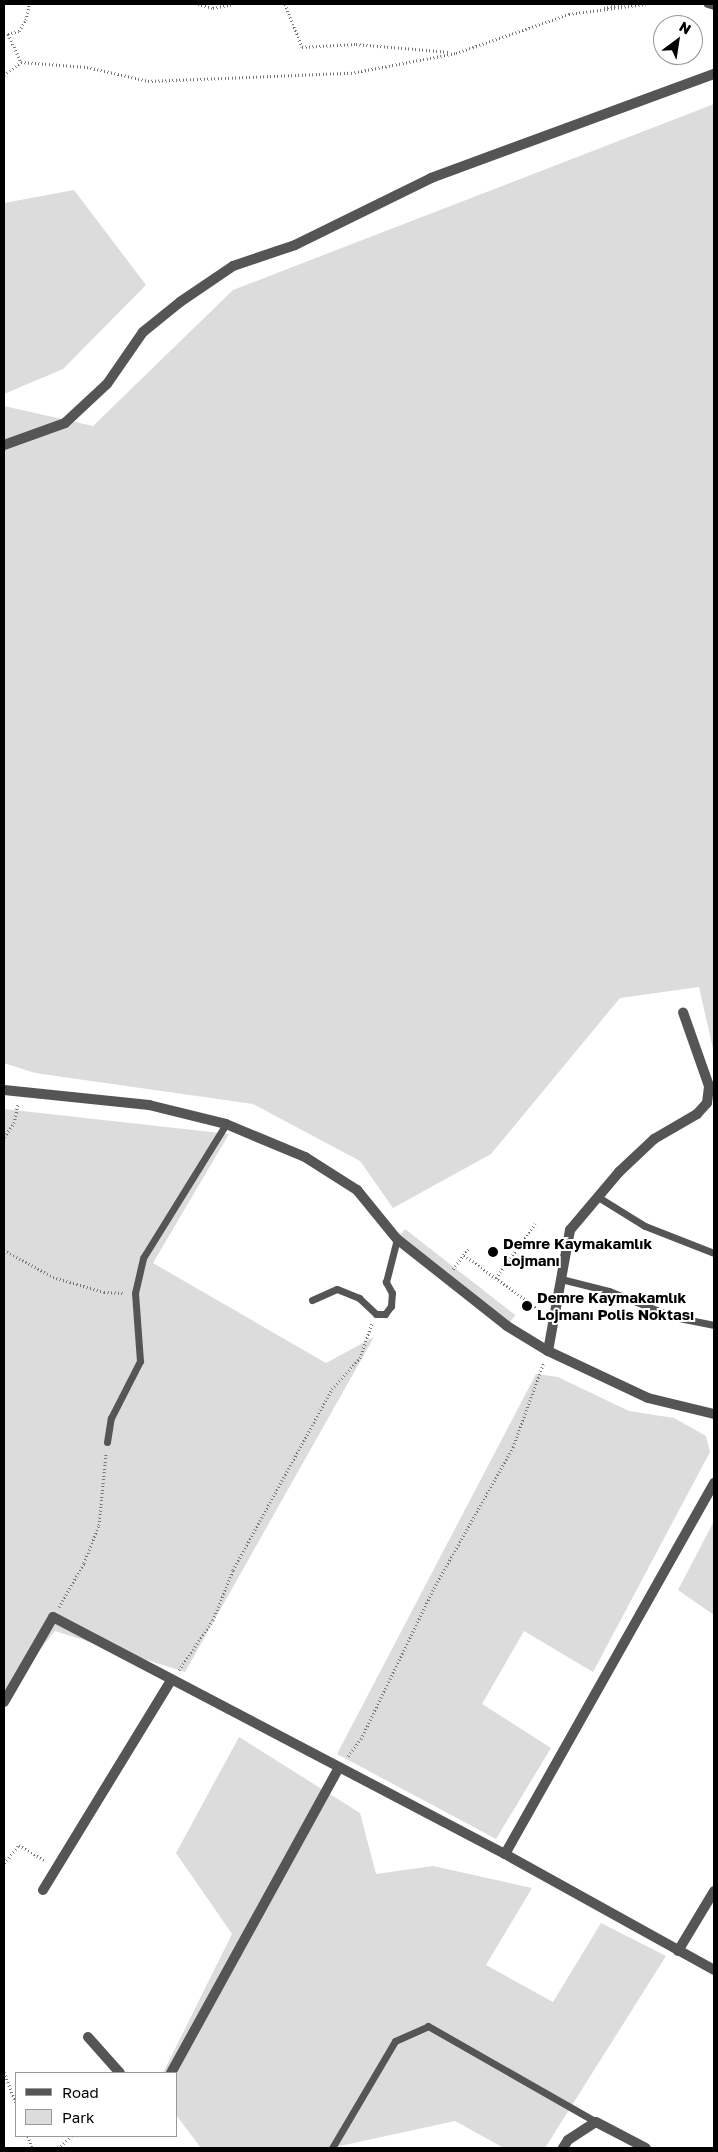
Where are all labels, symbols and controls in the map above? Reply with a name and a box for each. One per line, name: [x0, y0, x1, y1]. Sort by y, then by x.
north arrow: [653, 15, 703, 65]
text: N: [677, 18, 694, 38]
place label: Demre Kaymakamlık Lojmanı: [503, 1234, 652, 1269]
marker: Demre Kaymakamlık Lojmanı: [487, 1246, 499, 1258]
place label: Demre Kaymakamlık Lojmanı Polis Noktası: [537, 1288, 694, 1323]
marker: Demre Kaymakamlık Lojmanı Polis Noktası: [521, 1300, 533, 1312]
legend: [15, 2072, 178, 2137]
text: Road: [62, 2083, 99, 2101]
text: Park: [62, 2108, 94, 2126]

